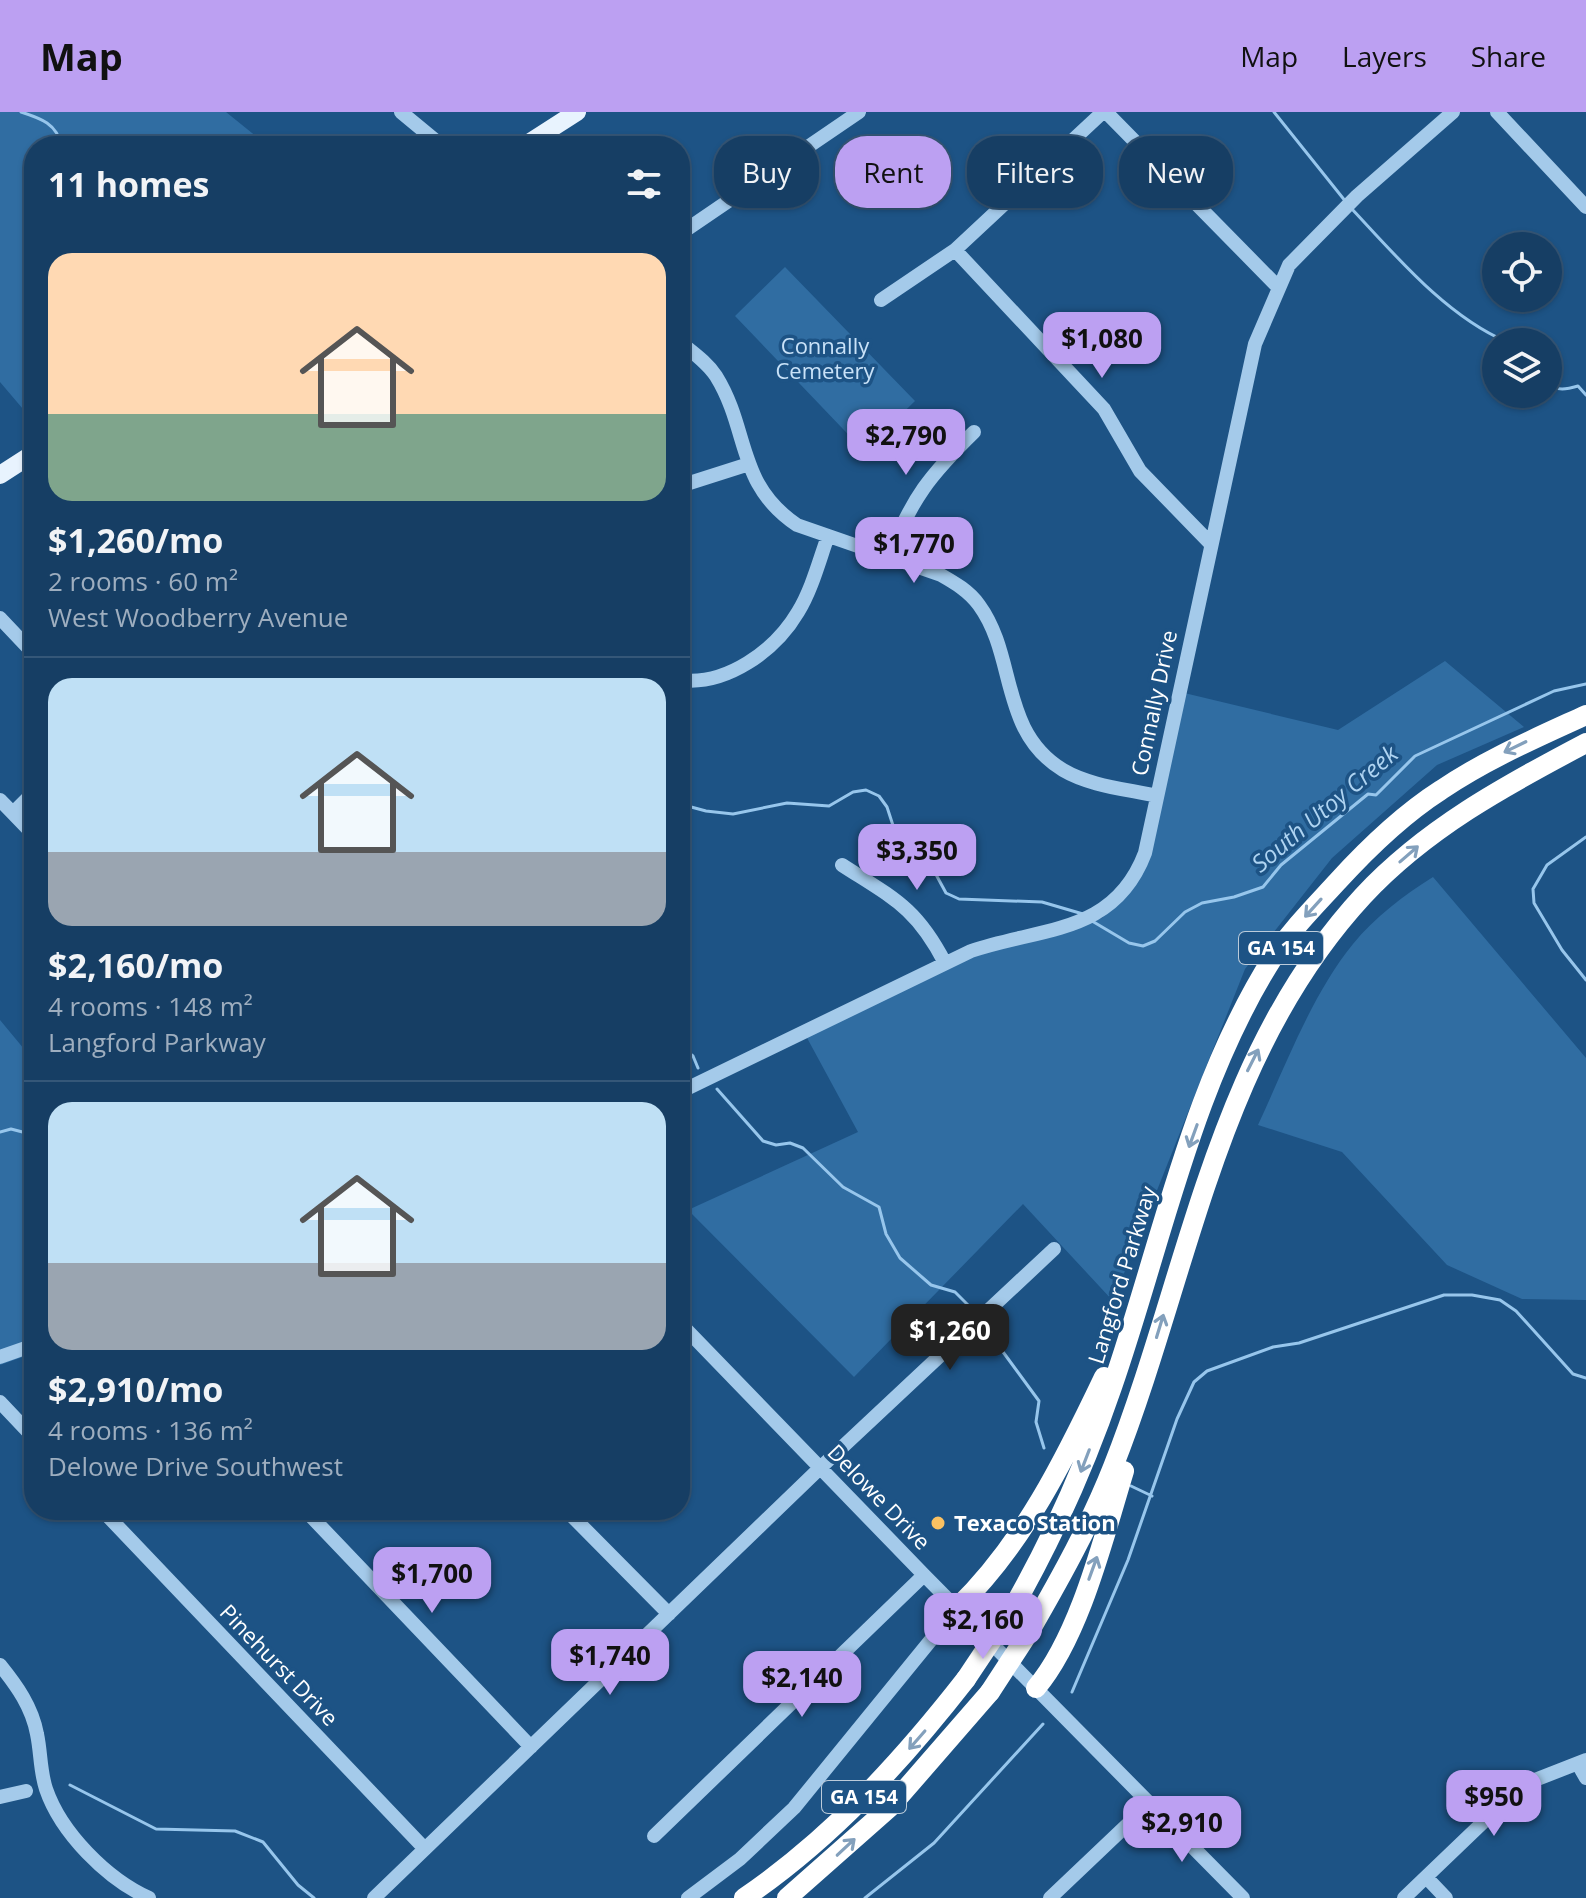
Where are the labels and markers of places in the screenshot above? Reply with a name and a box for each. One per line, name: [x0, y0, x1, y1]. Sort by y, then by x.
pin: $1,080: [1037, 312, 1167, 380]
pin: $2,790: [841, 409, 971, 477]
pin: $1,770: [849, 517, 979, 585]
pin: $3,350: [852, 824, 982, 892]
pin: $1,260: [885, 1304, 1015, 1372]
place label: Texaco Station: [954, 1507, 1116, 1537]
marker: Texaco Station: [929, 1514, 947, 1532]
pin: $1,700: [367, 1547, 497, 1615]
pin: $2,160: [918, 1593, 1048, 1661]
pin: $1,740: [545, 1629, 675, 1697]
pin: $2,140: [737, 1651, 867, 1719]
pin: $950: [1447, 1770, 1541, 1838]
pin: $2,910: [1117, 1796, 1247, 1864]

